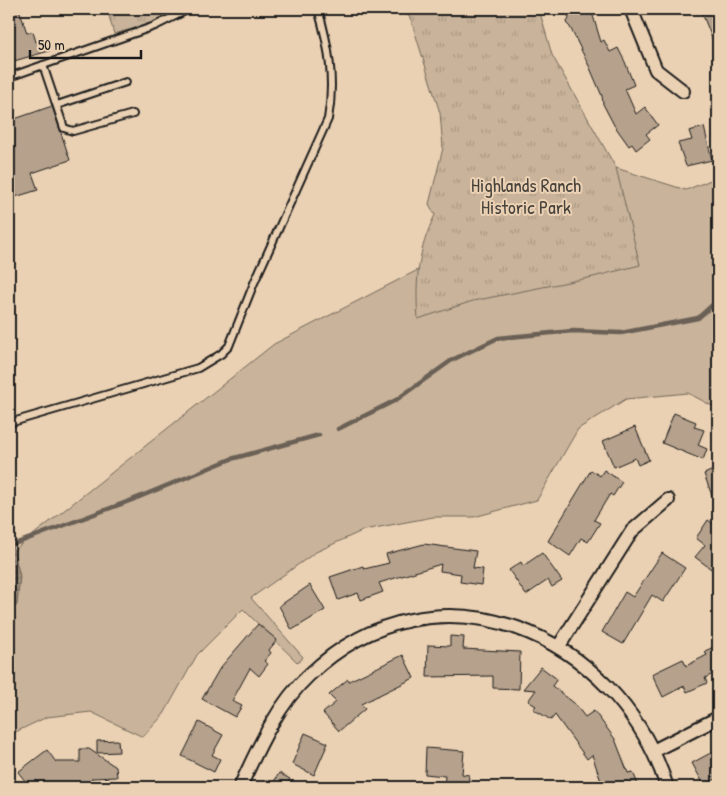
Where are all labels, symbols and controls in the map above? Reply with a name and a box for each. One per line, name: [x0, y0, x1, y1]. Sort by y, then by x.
scale bar: [30, 28, 141, 60]
text: 50 m: [38, 34, 65, 55]
park label: Highlands Ranch Historic Park: [471, 172, 581, 220]

